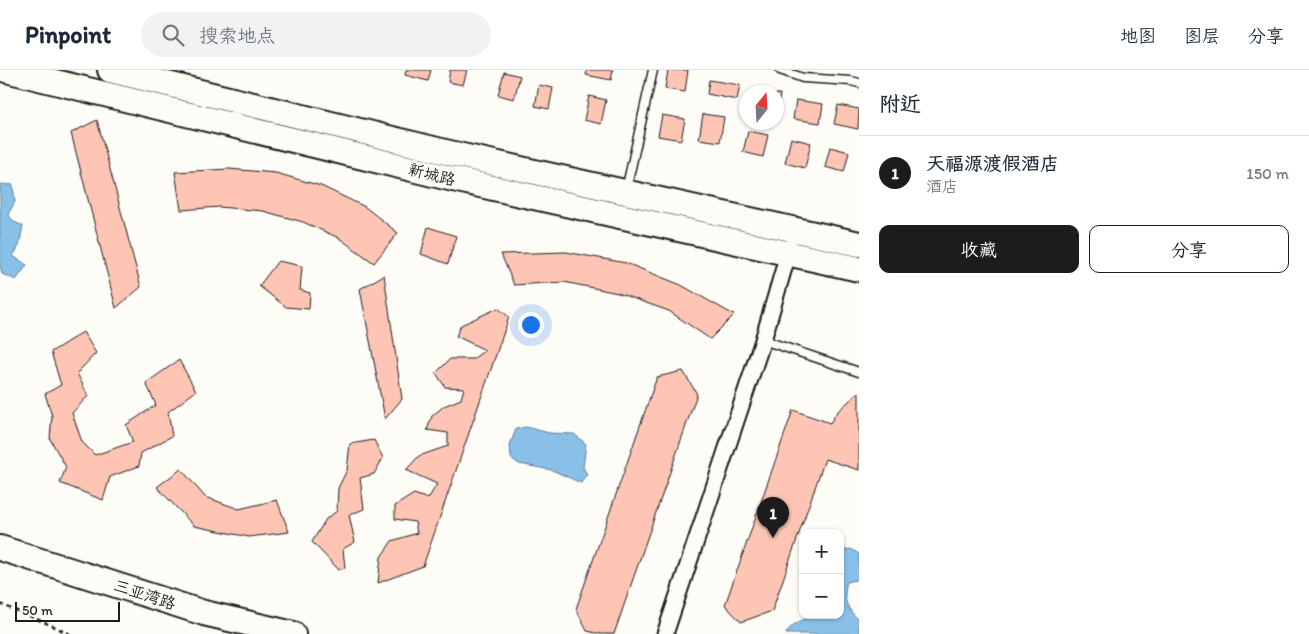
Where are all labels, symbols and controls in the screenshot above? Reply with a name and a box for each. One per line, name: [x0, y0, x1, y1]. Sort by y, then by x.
search box: [141, 12, 491, 57]
text: Pinpoint: [25, 20, 111, 49]
icon: search: [159, 21, 187, 49]
text: 搜索地点: [199, 24, 275, 47]
text: 地图: [1120, 25, 1156, 47]
text: 图层: [1184, 25, 1220, 47]
text: 分享: [1248, 25, 1284, 47]
north arrow: [739, 85, 784, 130]
text: 附近: [879, 91, 921, 116]
text: 天福源渡假酒店: [926, 152, 1059, 175]
street label: 新城路: [406, 159, 457, 190]
text: 1: [891, 164, 899, 183]
text: 150 m: [1246, 164, 1289, 183]
text: 酒店: [926, 177, 958, 196]
button: 收藏: [879, 225, 1079, 273]
button: 分享: [1089, 225, 1289, 273]
your location: [518, 312, 544, 338]
pin: 1: [757, 497, 789, 538]
map controls: [799, 529, 844, 619]
button: +: [799, 529, 844, 574]
button: −: [799, 574, 844, 619]
street label: 三亚湾路: [111, 576, 178, 613]
scale bar: [15, 599, 120, 622]
text: 50 m: [22, 602, 53, 619]

